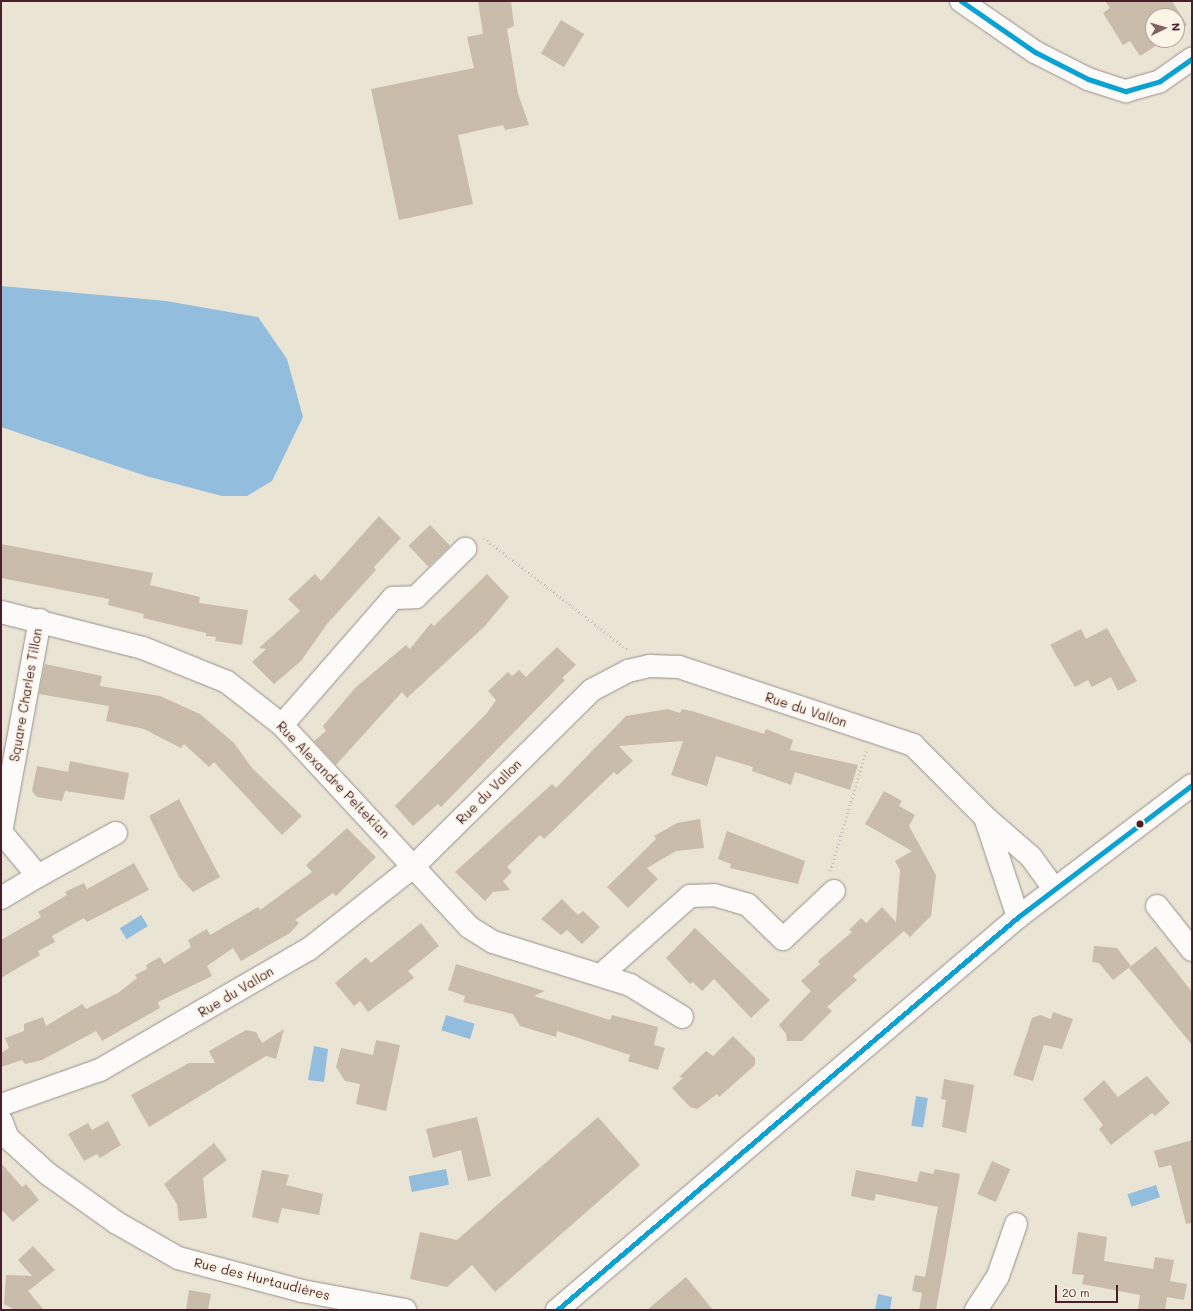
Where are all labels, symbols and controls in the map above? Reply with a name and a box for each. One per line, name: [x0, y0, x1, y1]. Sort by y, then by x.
north arrow: [1145, 8, 1185, 48]
text: N: [1169, 22, 1184, 32]
street label: Square Charles Tillon: [7, 627, 45, 763]
street label: Rue du Vallon: [763, 689, 849, 731]
street label: Rue Alexandre Peltekian: [273, 718, 393, 842]
street label: Rue du Vallon: [453, 756, 525, 828]
unlabelled marker: [1135, 819, 1145, 829]
street label: Rue du Vallon: [196, 963, 276, 1021]
street label: Rue des Hurtaudières: [192, 1255, 332, 1303]
scale bar: [1057, 1277, 1120, 1303]
text: 20 m: [1062, 1284, 1090, 1300]

